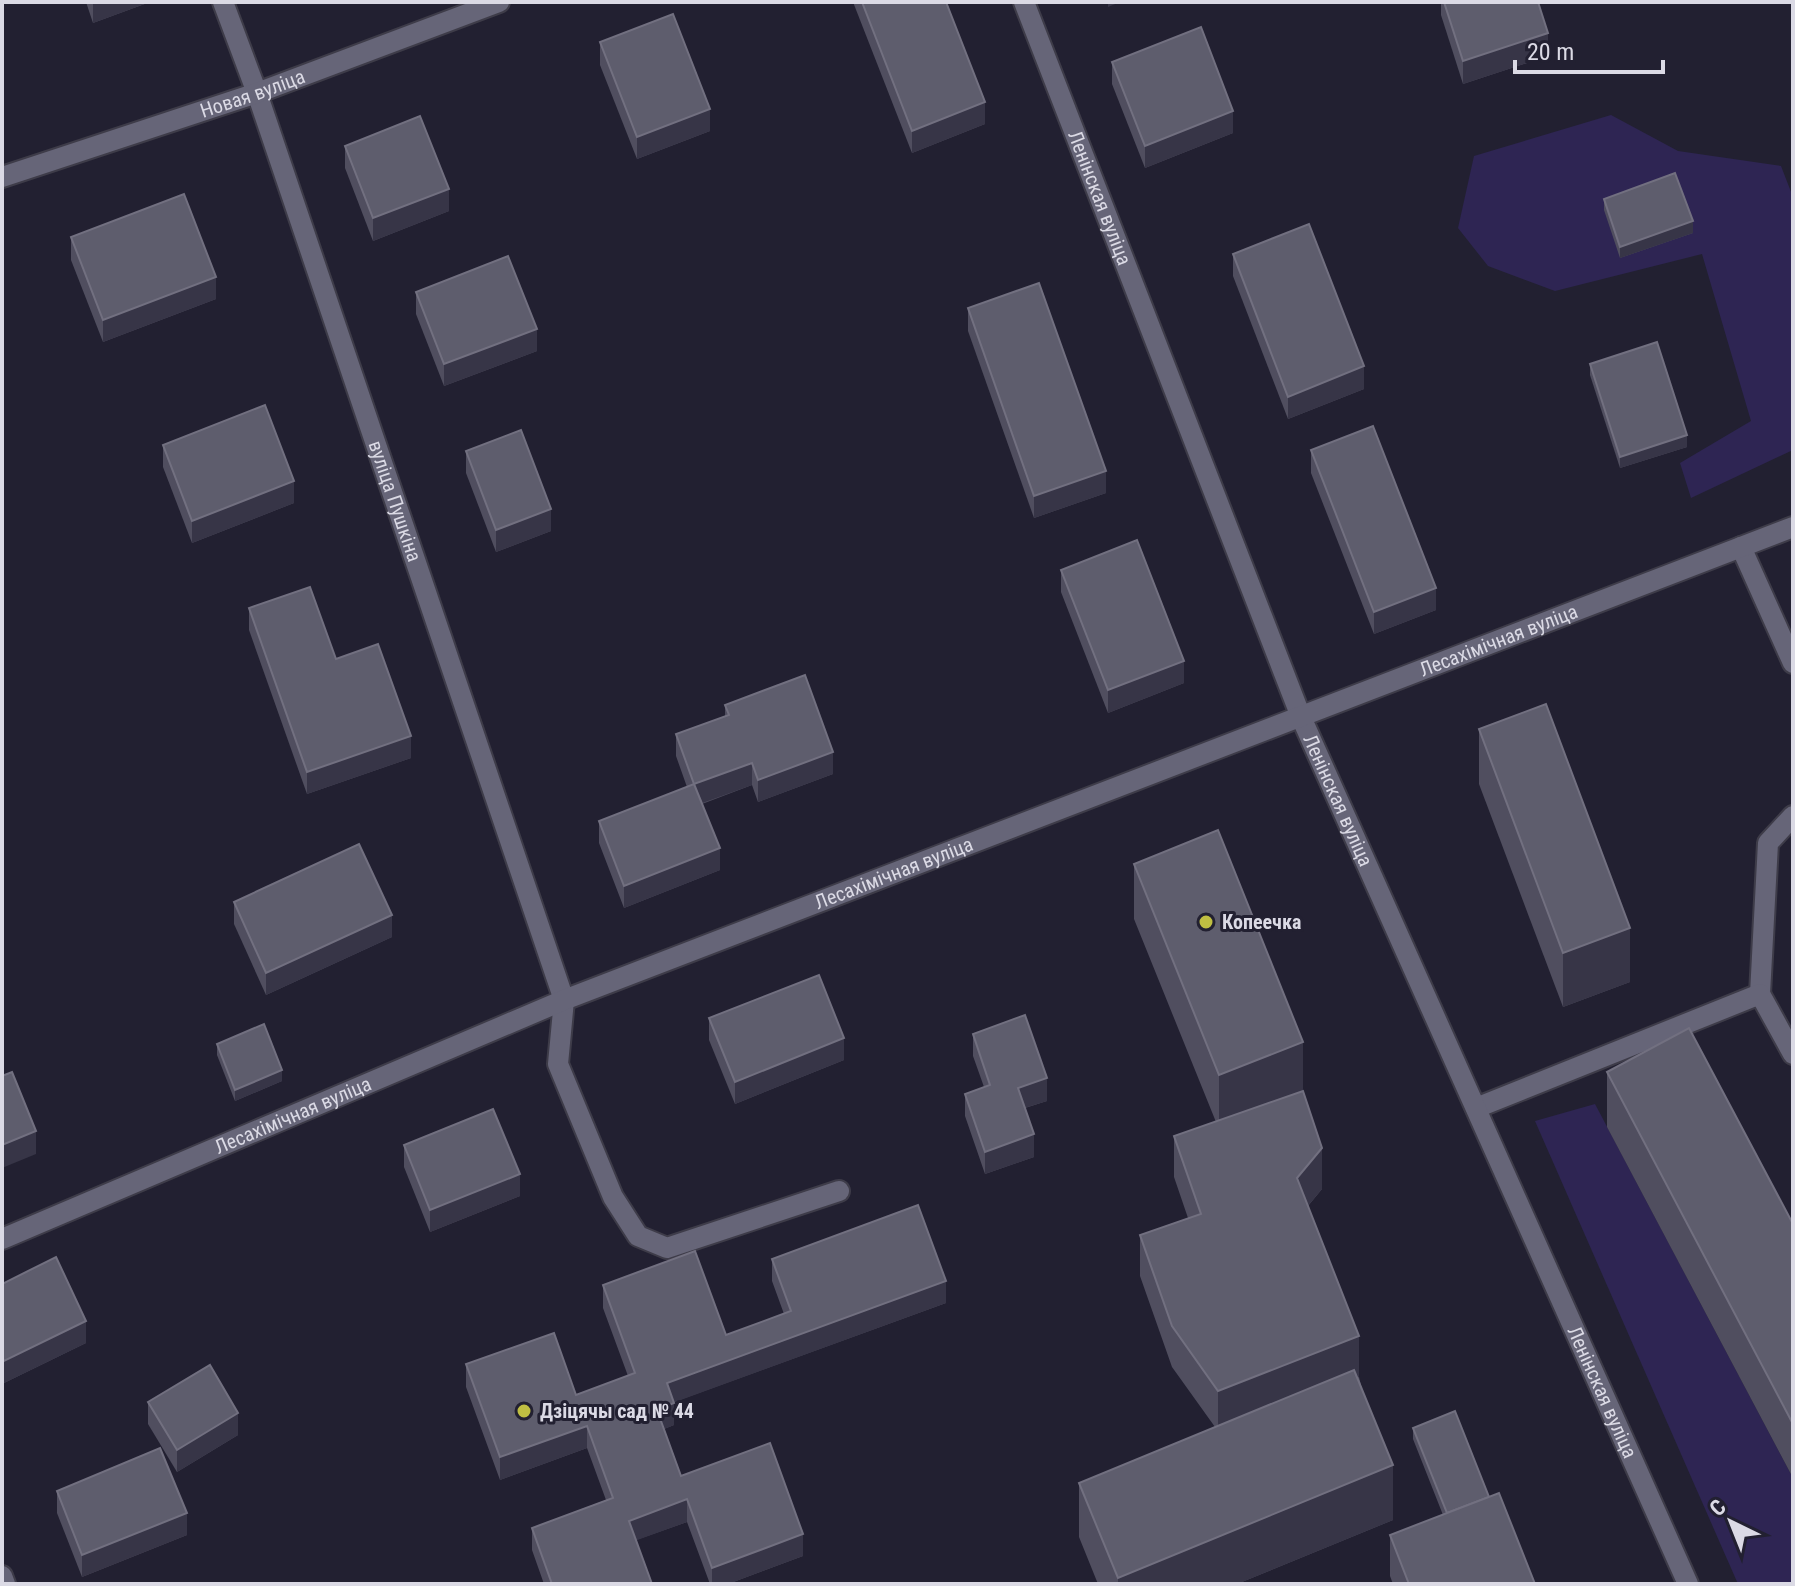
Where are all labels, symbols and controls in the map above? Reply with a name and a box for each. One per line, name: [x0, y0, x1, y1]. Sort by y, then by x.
scale bar: [1515, 24, 1663, 74]
text: 20 m: [1527, 38, 1574, 66]
street label: Новая вуліца: [197, 64, 308, 123]
street label: Ленінская вуліца: [1063, 127, 1137, 268]
street label: вуліца Пушкіна: [364, 437, 427, 565]
street label: Лесахімічная вуліца: [1416, 599, 1581, 682]
street label: Ленінская вуліца: [1298, 730, 1378, 870]
street label: Лесахімічная вуліца: [811, 832, 976, 914]
place label: Копеечка: [1222, 910, 1301, 934]
marker: Копеечка: [1197, 913, 1215, 931]
street label: Лесахімічная вуліца: [211, 1071, 375, 1159]
street label: Ленінская вуліца: [1562, 1322, 1642, 1462]
place label: Дзіцячы сад № 44: [540, 1399, 694, 1423]
marker: Дзіцячы сад № 44: [515, 1402, 533, 1420]
north arrow: [1691, 1482, 1771, 1562]
text: С: [1705, 1494, 1731, 1521]

